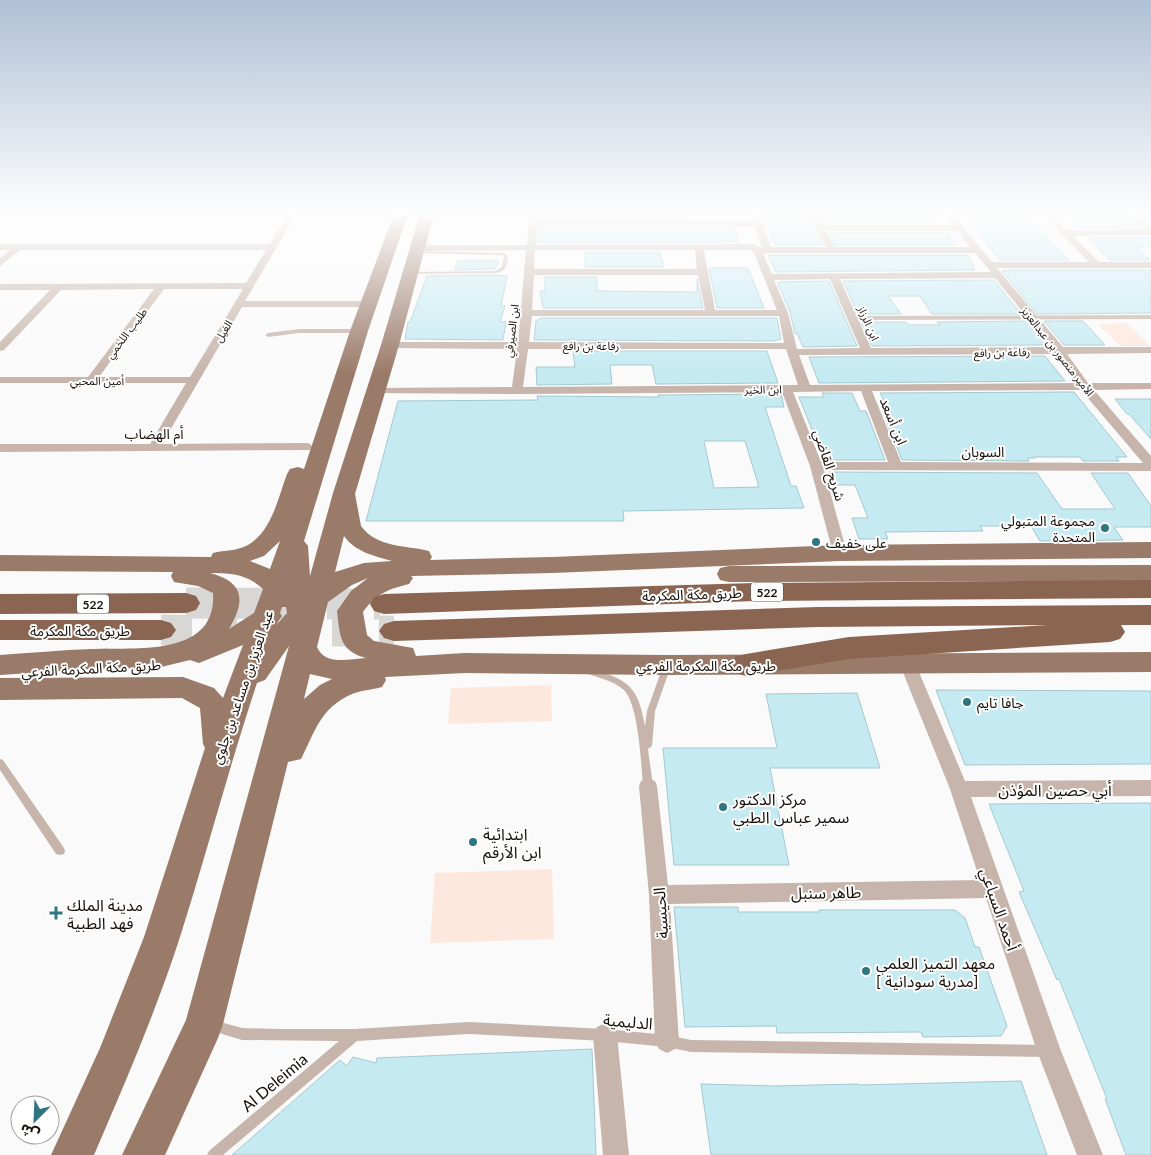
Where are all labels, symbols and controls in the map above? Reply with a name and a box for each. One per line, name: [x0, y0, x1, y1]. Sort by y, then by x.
street label: ابن الرزاز: [854, 303, 882, 343]
street label: الأمير منصور بن عبدالعزيز: [1018, 303, 1097, 399]
street label: ابن الصيرفي: [501, 304, 524, 359]
street label: طليب اللخمي: [103, 305, 152, 363]
street label: الغيل: [211, 318, 235, 345]
street label: رفاعة بن رافع: [563, 339, 619, 354]
street label: رفاعة بن رافع: [974, 345, 1030, 361]
street label: أمين المحبي: [70, 374, 124, 390]
street label: ابن الخير: [743, 382, 782, 397]
street label: ابن أسعد: [876, 395, 911, 448]
street label: أم الهضاب: [125, 425, 184, 445]
street label: شريح القاضي: [807, 427, 850, 504]
street label: السوبان: [962, 443, 1004, 461]
place label: مجموعة المتبولي المتحدة: [1001, 512, 1095, 545]
marker: مجموعة المتبولي المتحدة: [1099, 522, 1111, 534]
place label: على خفيف: [826, 534, 887, 552]
marker: على خفيف: [810, 536, 822, 548]
road number: 522: [751, 582, 783, 602]
street label: طريق مكة المكرمة: [642, 584, 742, 606]
road number: 522: [77, 594, 109, 614]
street label: عبد العزيز بن مساعد بن جلوي: [208, 608, 279, 767]
street label: طريق مكة المكرمة: [30, 622, 130, 641]
street label: طريق مكة المكرمة الفرعي: [21, 656, 161, 683]
street label: طريق مكة المكرمة الفرعي: [636, 657, 776, 677]
place label: جافا تايم: [977, 694, 1024, 714]
marker: جافا تايم: [961, 696, 973, 708]
street label: أبي حصين المؤذن: [998, 780, 1112, 802]
place label: مركز الدكتور سمير عباس الطبي: [732, 789, 849, 829]
marker: مركز الدكتور سمير عباس الطبي: [717, 801, 729, 813]
place label: ابتدائية ابن الأرقم: [483, 824, 542, 865]
marker: ابتدائية ابن الأرقم: [467, 836, 479, 848]
street label: أحمد السباعي: [973, 865, 1023, 954]
street label: طاهر سنبل: [791, 882, 861, 903]
street label: الحيسية: [649, 887, 671, 939]
place label: مدينة الملك فهد الطبية: [67, 895, 143, 933]
marker: مدينة الملك فهد الطبية: [49, 906, 63, 920]
place label: معهد التميز العلمي [ مدرية سودانية]: [876, 953, 995, 991]
marker: معهد التميز العلمي [ مدرية سودانية]: [860, 965, 872, 977]
street label: الدليمية: [602, 1009, 654, 1033]
street label: Al Deleimia: [237, 1049, 311, 1115]
north arrow: [10, 1095, 60, 1145]
text: ش: [17, 1121, 42, 1144]

